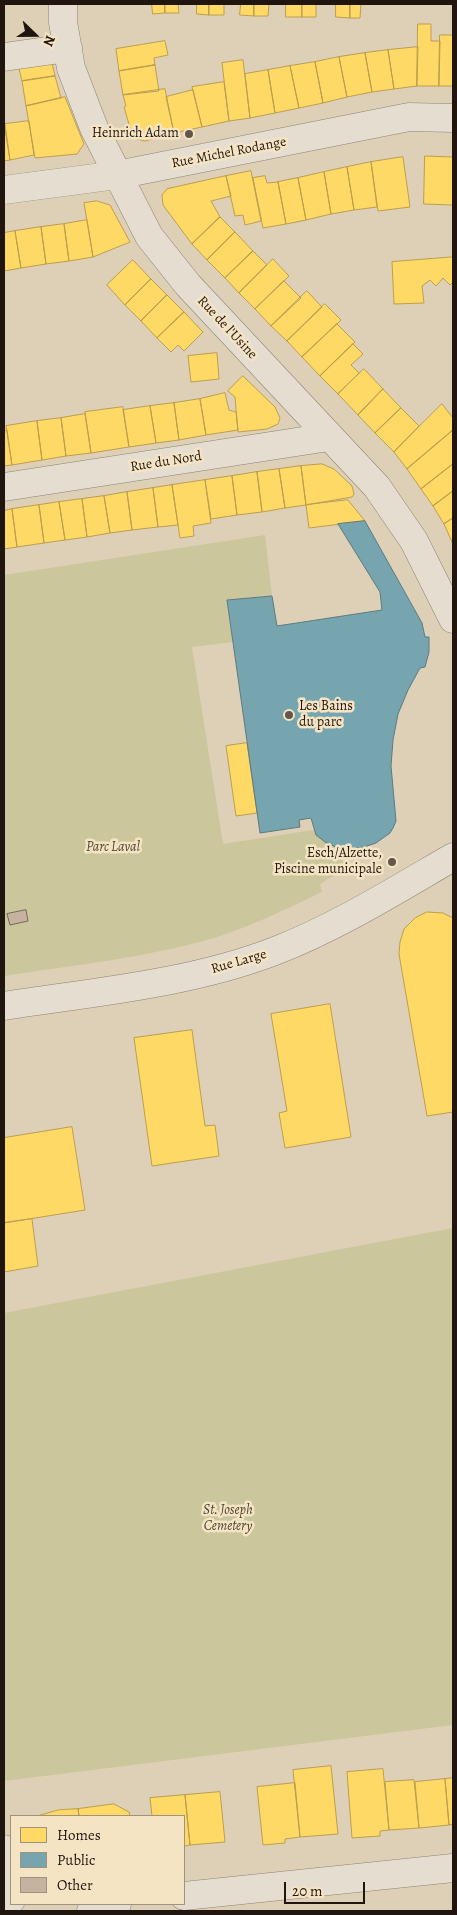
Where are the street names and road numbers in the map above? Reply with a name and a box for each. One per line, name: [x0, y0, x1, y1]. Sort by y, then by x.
street label: Rue Michel Rodange: [170, 134, 288, 172]
street label: Rue de l'Usine: [193, 293, 261, 363]
street label: Rue du Nord: [129, 448, 203, 476]
street label: Rue Large: [209, 946, 269, 978]

